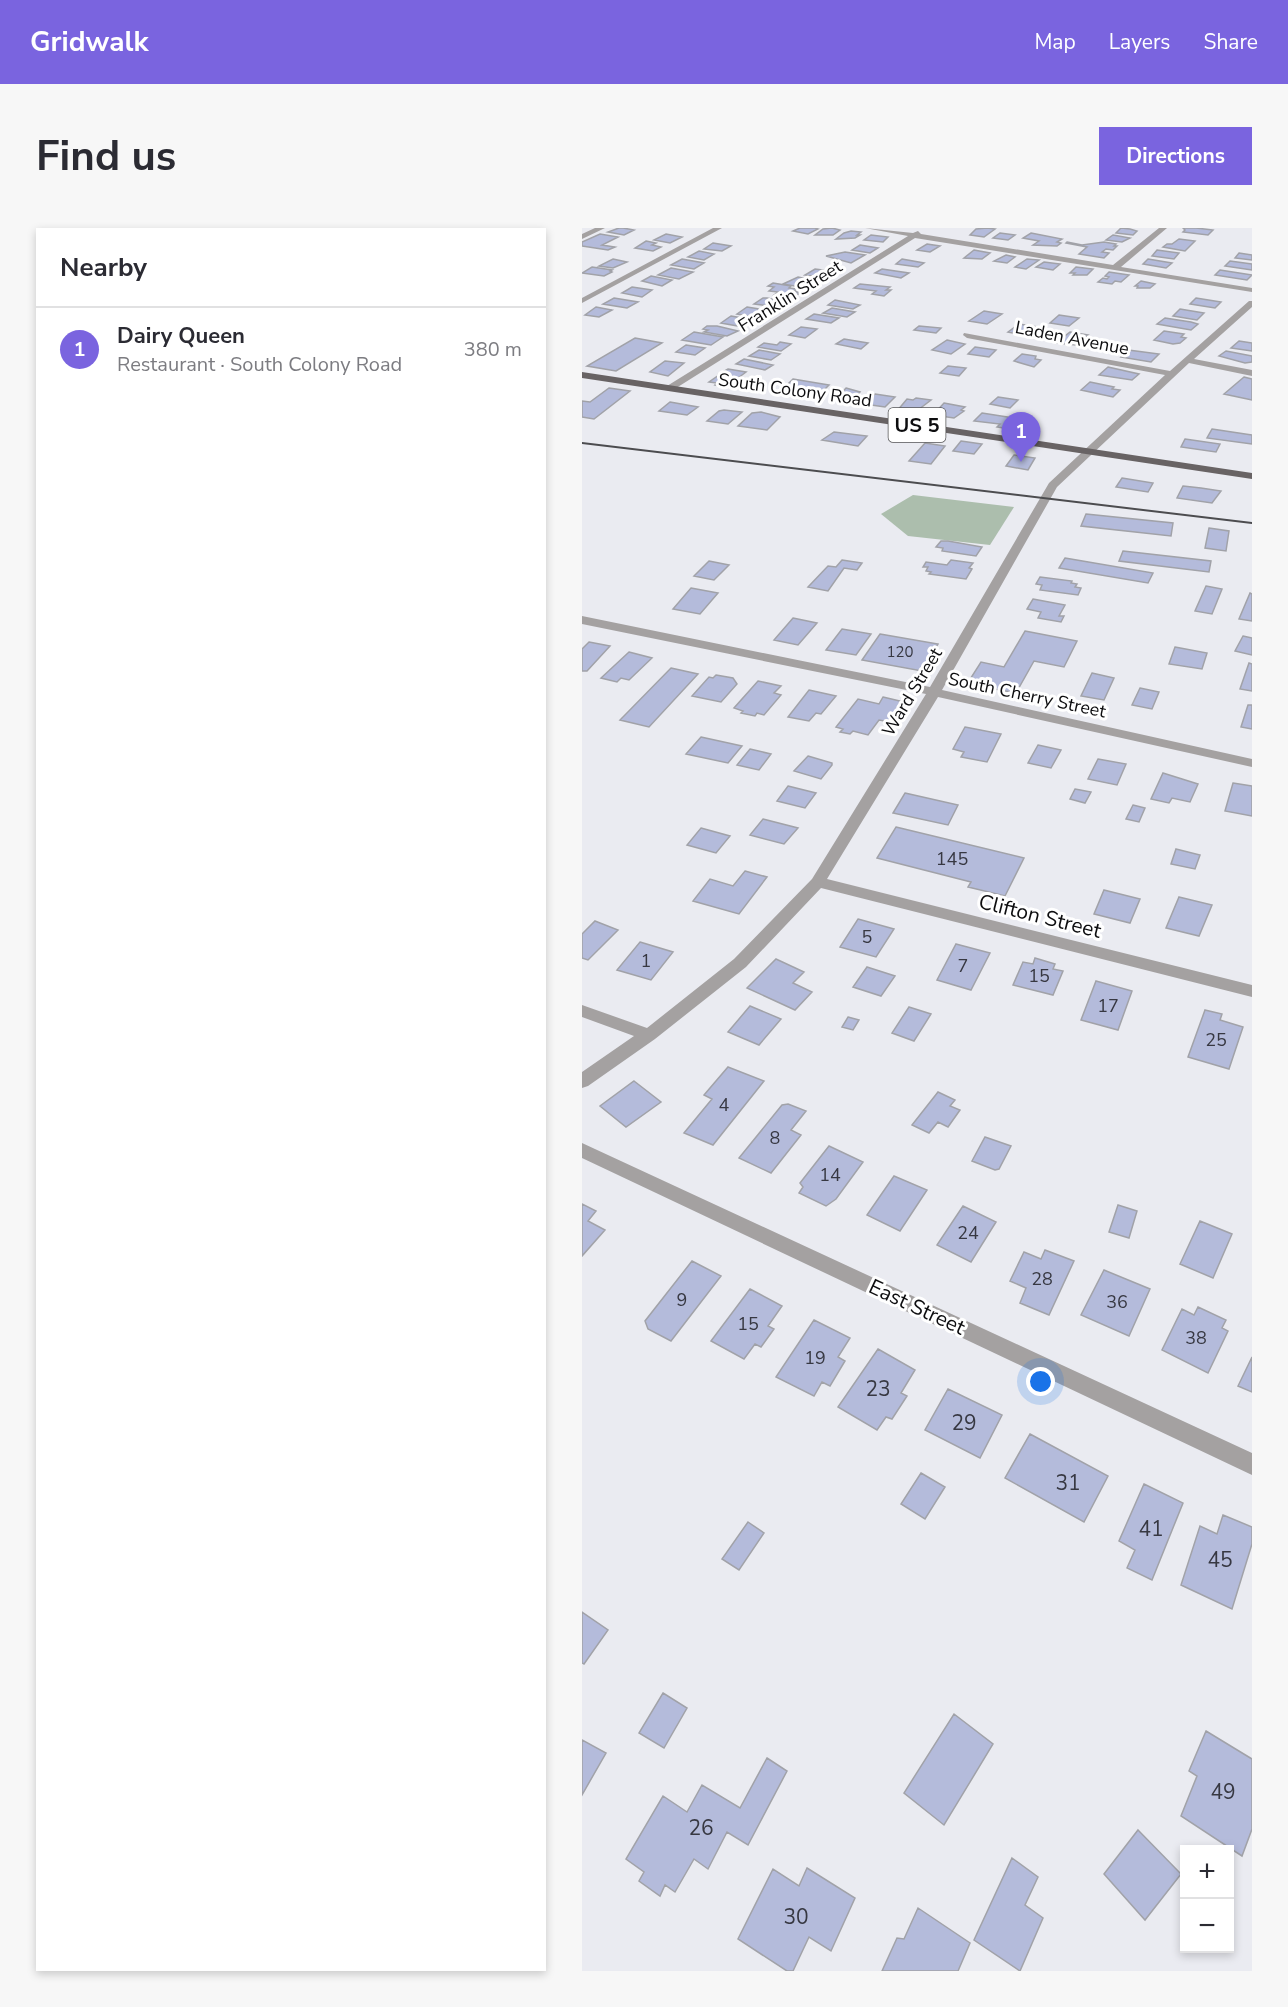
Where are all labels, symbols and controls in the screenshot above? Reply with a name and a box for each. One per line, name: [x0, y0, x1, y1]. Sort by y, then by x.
text: Gridwalk: [30, 23, 148, 61]
text: Map: [1034, 28, 1076, 56]
text: Layers: [1109, 28, 1170, 56]
text: Share: [1203, 28, 1258, 56]
button: Directions: [1099, 127, 1252, 185]
text: Find us: [36, 128, 176, 185]
text: Nearby: [60, 250, 147, 285]
street label: Franklin Street: [733, 254, 847, 338]
street label: Laden Avenue: [1013, 315, 1131, 361]
text: Dairy Queen: [117, 321, 245, 351]
text: 1: [74, 336, 86, 363]
text: 380 m: [464, 336, 522, 363]
text: Restaurant · South Colony Road: [117, 351, 402, 378]
street label: South Colony Road: [717, 367, 873, 413]
road number: US 5: [888, 408, 946, 442]
pin: 1: [1002, 412, 1040, 462]
house number: 120: [886, 642, 914, 662]
street label: Ward Street: [876, 643, 948, 741]
street label: South Cherry Street: [946, 667, 1109, 724]
house number: 145: [936, 847, 968, 871]
street label: Clifton Street: [976, 887, 1105, 945]
house number: 5: [862, 925, 872, 949]
house number: 1: [641, 949, 651, 973]
house number: 7: [958, 954, 968, 978]
house number: 15: [1028, 964, 1050, 988]
house number: 17: [1097, 994, 1119, 1018]
house number: 25: [1205, 1028, 1227, 1052]
house number: 4: [719, 1093, 730, 1117]
house number: 8: [770, 1126, 780, 1150]
house number: 14: [819, 1163, 841, 1187]
house number: 24: [957, 1221, 979, 1245]
house number: 28: [1031, 1267, 1053, 1291]
street label: East Street: [864, 1272, 970, 1342]
house number: 9: [677, 1288, 687, 1312]
house number: 36: [1106, 1290, 1128, 1314]
house number: 15: [737, 1312, 759, 1336]
house number: 38: [1185, 1326, 1207, 1350]
house number: 19: [804, 1346, 826, 1370]
your location: [1026, 1367, 1055, 1396]
house number: 23: [865, 1375, 891, 1403]
house number: 29: [951, 1409, 977, 1437]
house number: 31: [1055, 1469, 1081, 1497]
house number: 41: [1138, 1515, 1164, 1543]
house number: 45: [1207, 1546, 1233, 1574]
house number: 49: [1210, 1778, 1236, 1806]
house number: 26: [688, 1814, 714, 1842]
map controls: [1180, 1845, 1234, 1953]
button: +: [1180, 1845, 1234, 1899]
button: −: [1180, 1899, 1234, 1953]
house number: 30: [783, 1903, 809, 1931]

